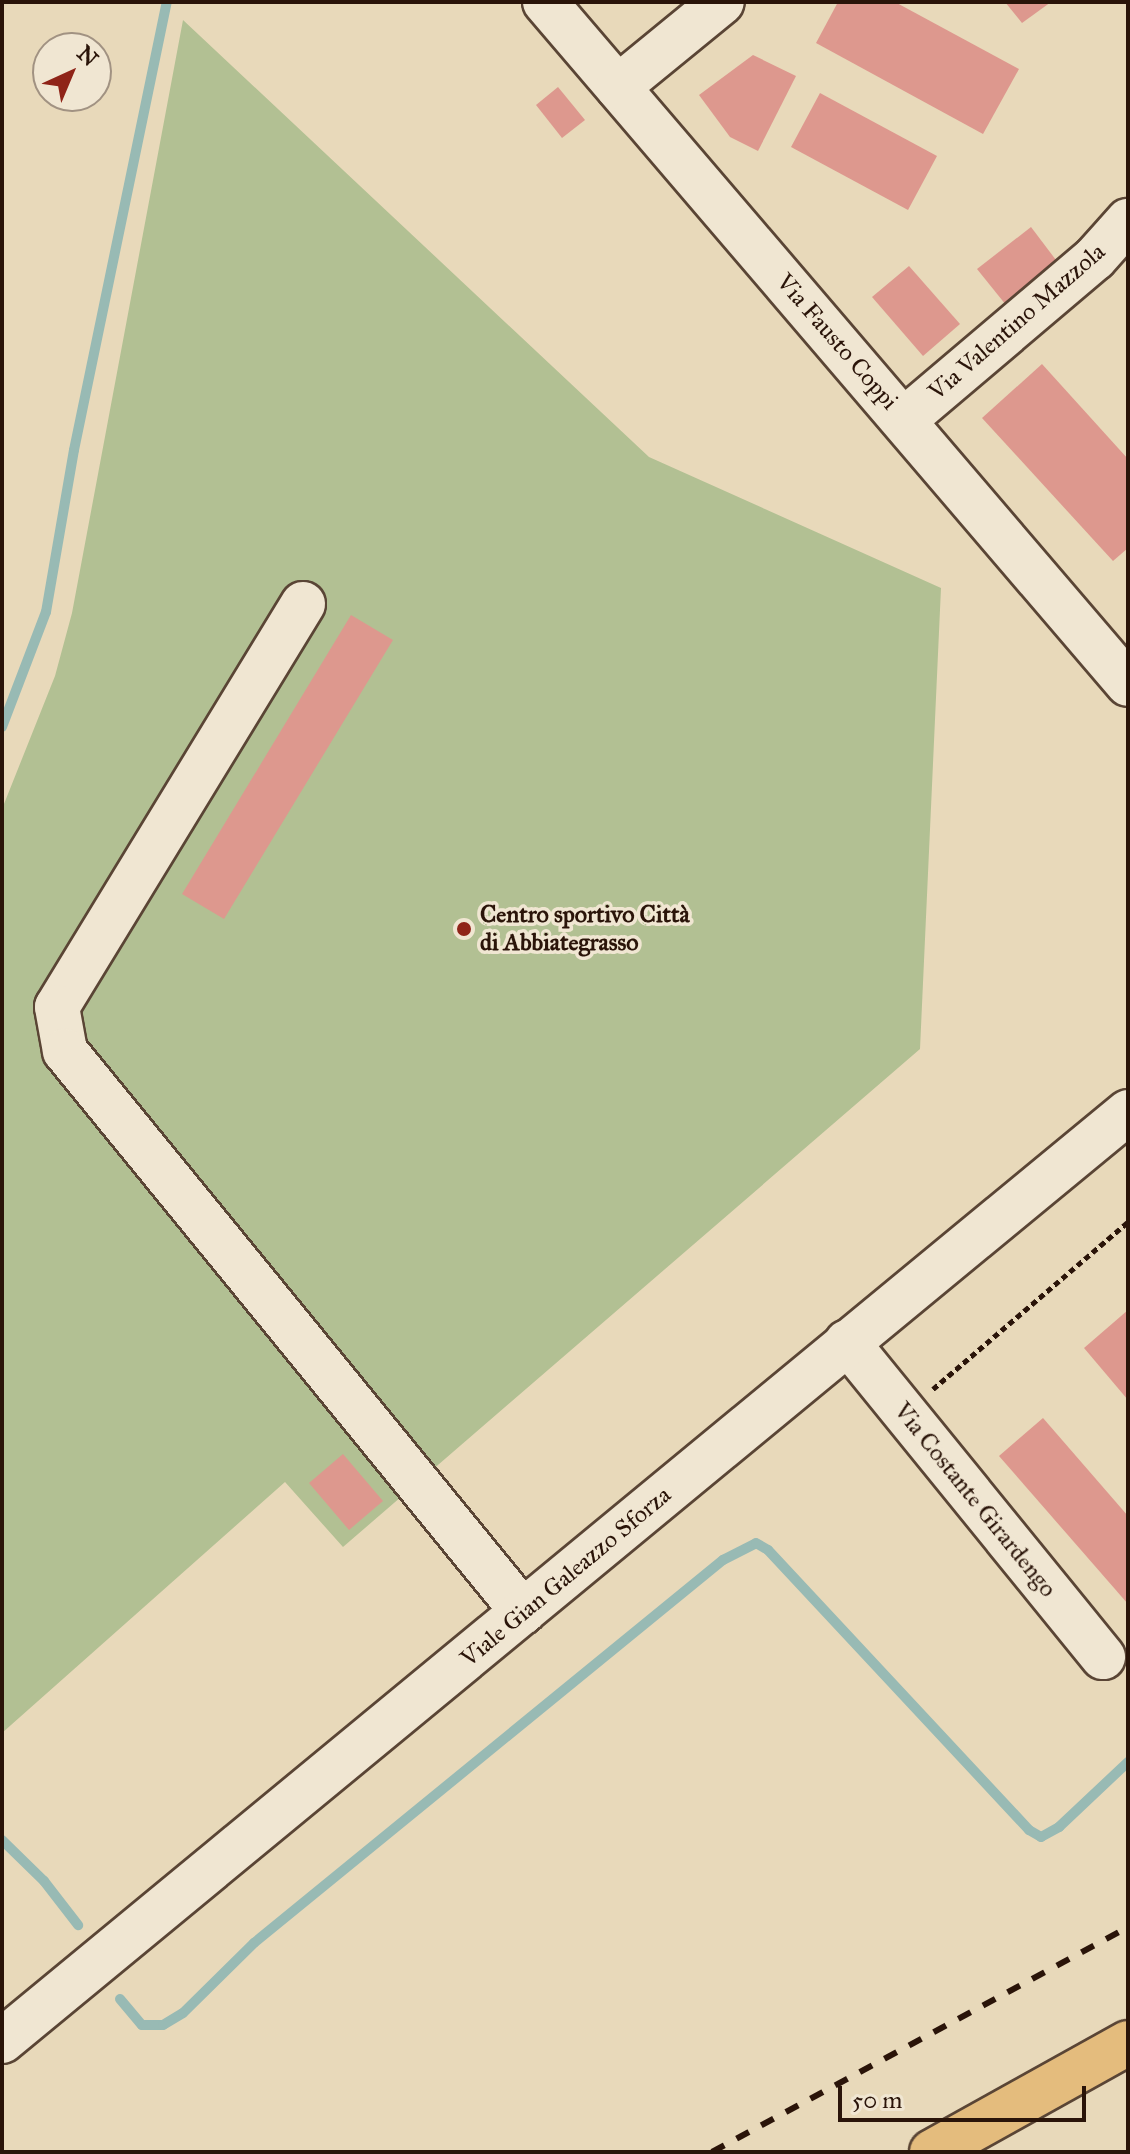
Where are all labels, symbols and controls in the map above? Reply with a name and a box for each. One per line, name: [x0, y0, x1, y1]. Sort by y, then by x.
north arrow: [32, 32, 112, 112]
text: N: [72, 40, 104, 72]
street label: Via Valentino Mazzola: [923, 238, 1111, 406]
street label: Via Fausto Coppi: [770, 268, 904, 416]
place label: Centro sportivo Città di Abbiategrasso: [480, 901, 690, 957]
marker: Centro sportivo Città di Abbiategrasso: [455, 920, 473, 938]
street label: Via Costante Girardengo: [888, 1397, 1062, 1603]
street label: Viale Gian Galeazzo Sforza: [455, 1481, 677, 1673]
scale bar: [842, 2070, 1090, 2120]
text: 50 m: [852, 2085, 902, 2115]

